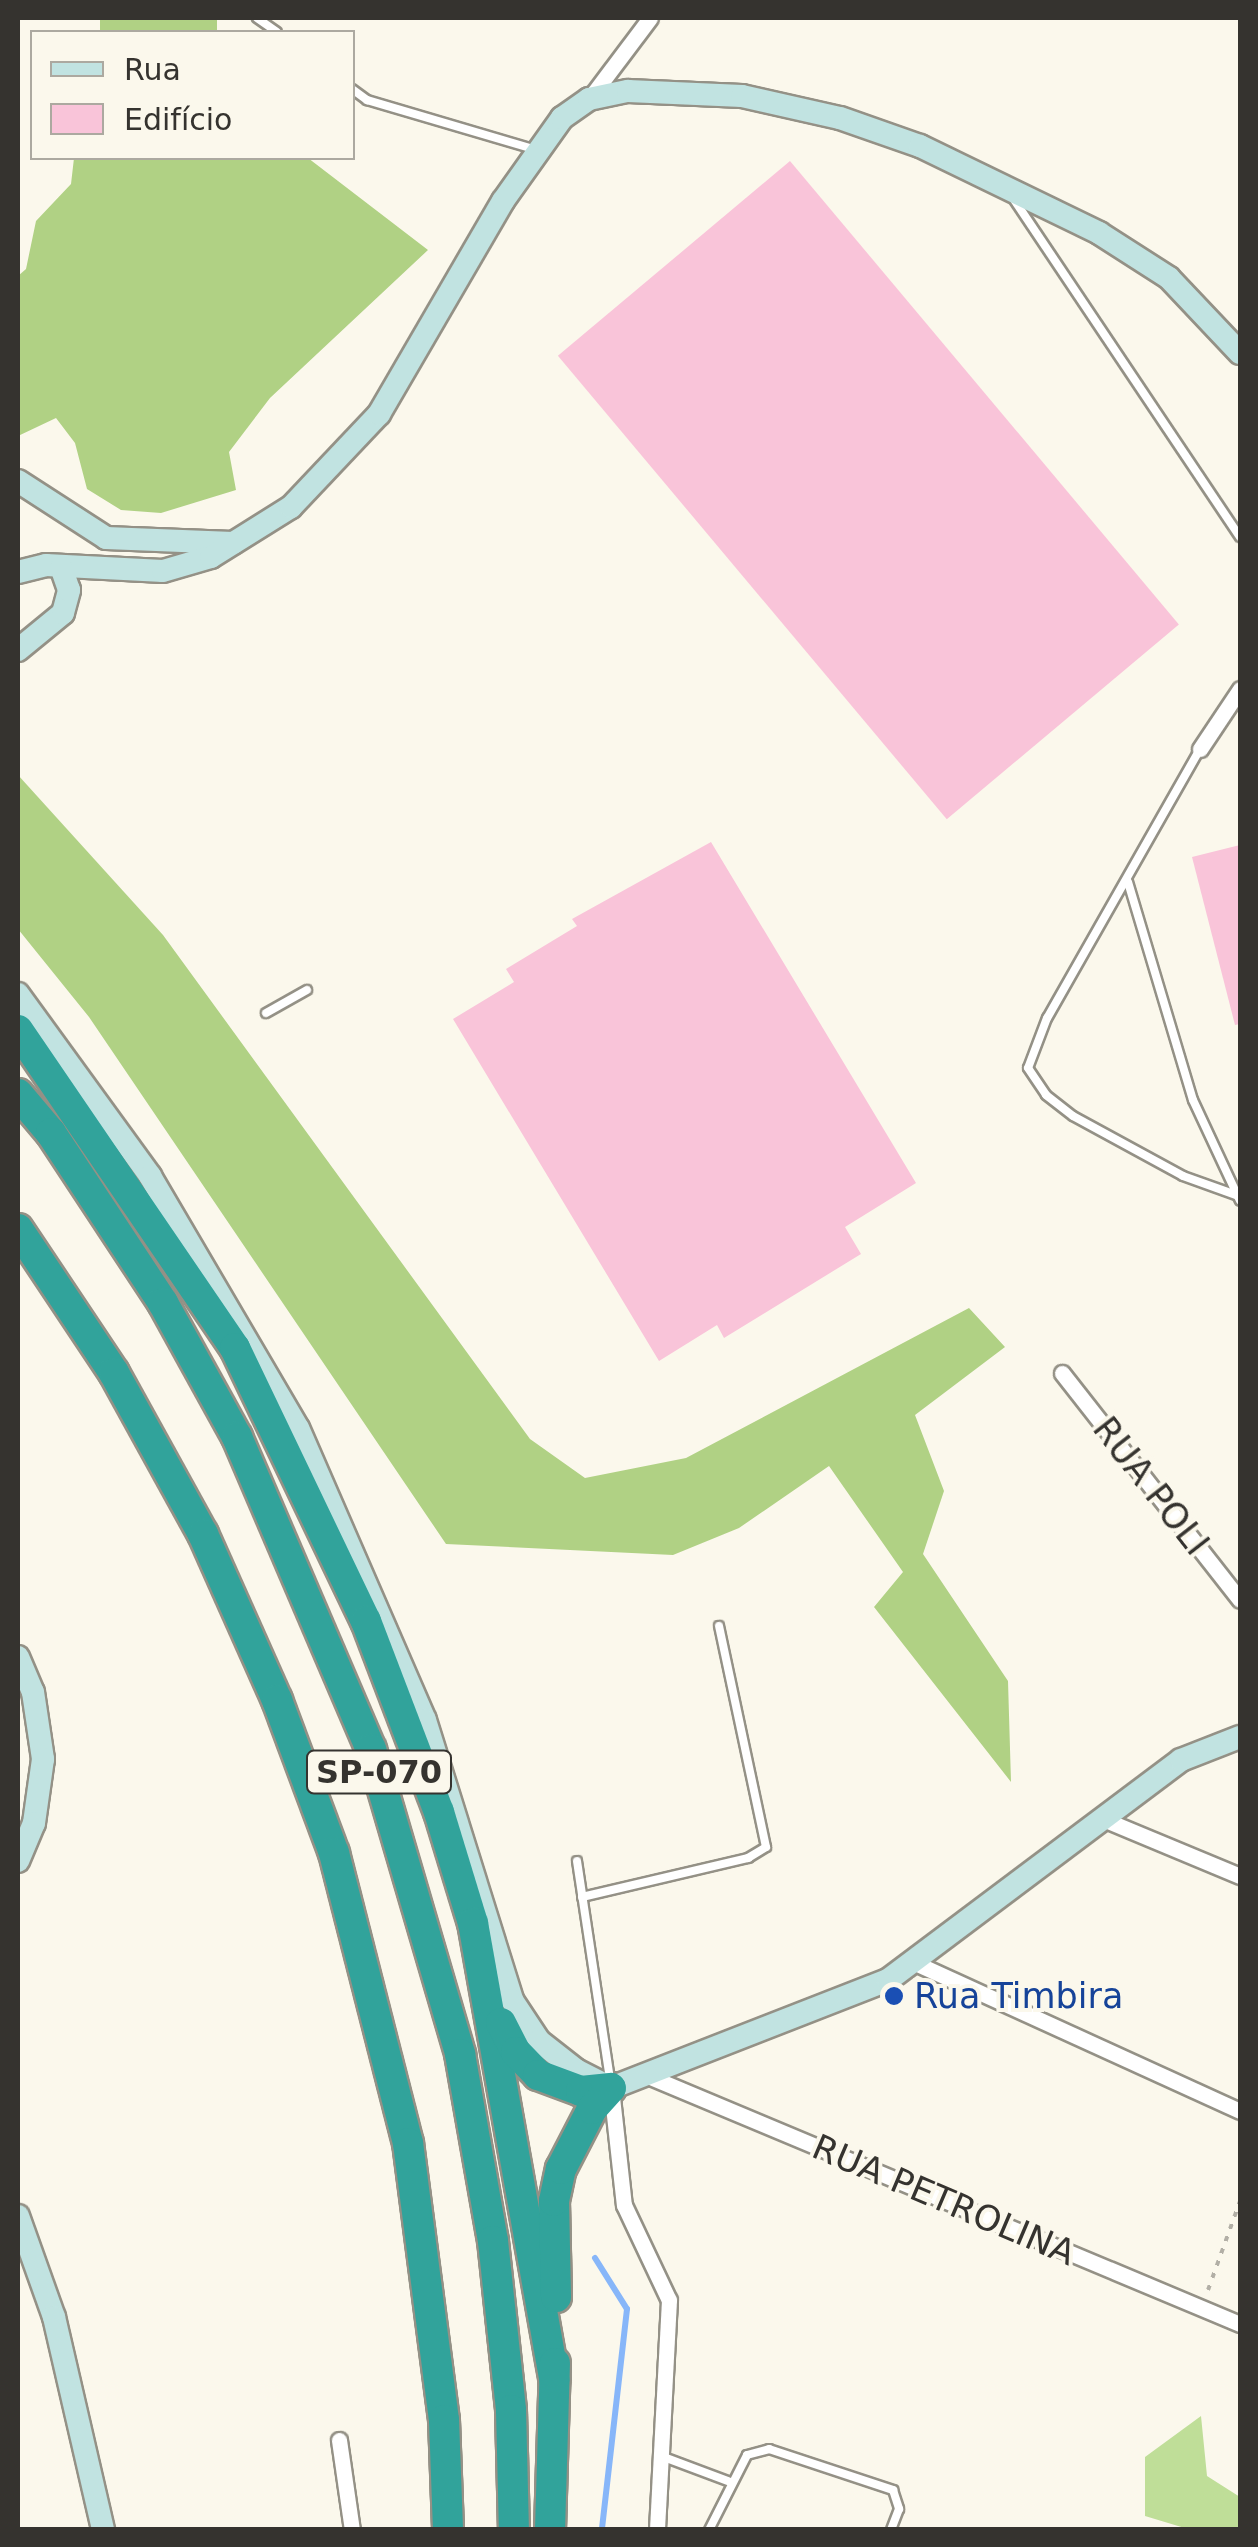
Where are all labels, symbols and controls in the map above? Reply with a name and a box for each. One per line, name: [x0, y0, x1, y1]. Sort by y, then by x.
legend: [30, 30, 355, 160]
text: Rua: [124, 52, 181, 87]
text: Edifício: [124, 102, 232, 137]
street label: RUA POLI: [1084, 1409, 1218, 1563]
road number: SP-070: [304, 1745, 454, 1799]
place label: Rua Timbira: [914, 1975, 1123, 2017]
marker: Rua Timbira: [883, 1985, 905, 2007]
street label: RUA PETROLINA: [806, 2126, 1082, 2274]

